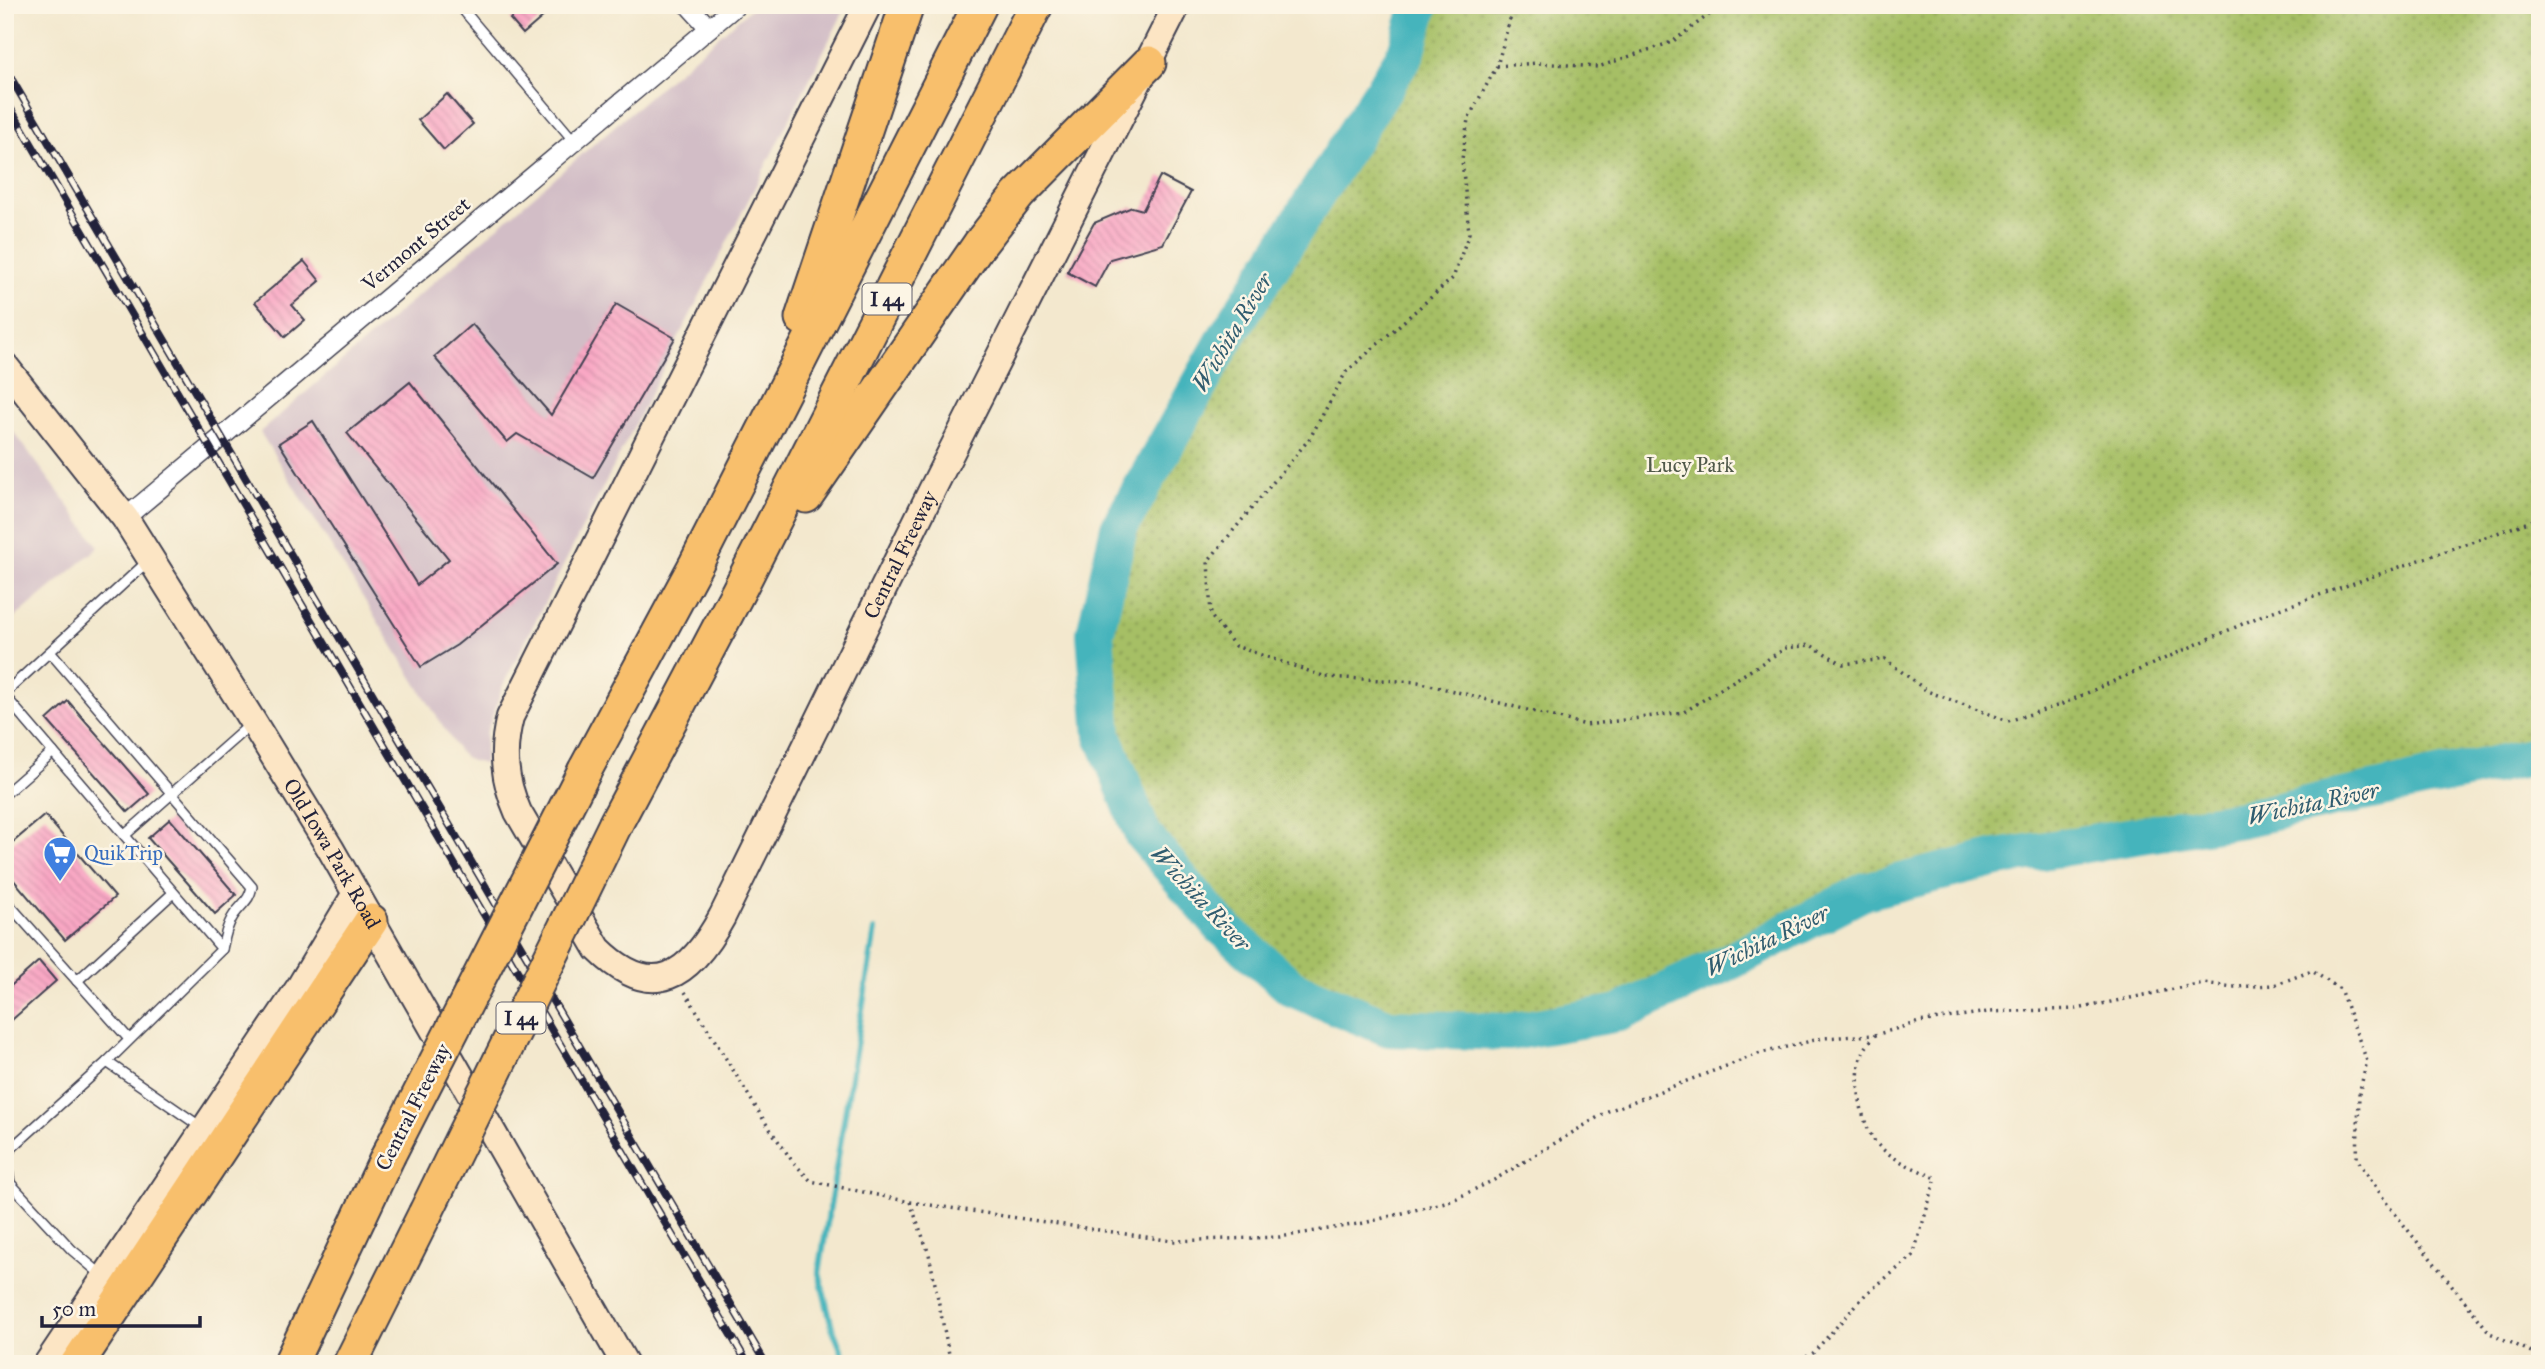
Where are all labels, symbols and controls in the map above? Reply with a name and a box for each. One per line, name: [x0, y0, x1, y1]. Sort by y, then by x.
street label: Vermont Street: [356, 191, 476, 297]
water label: Wichita River: [1186, 266, 1279, 396]
road number: I 44: [862, 284, 912, 314]
park label: Lucy Park: [1646, 452, 1734, 478]
street label: Central Freeway: [858, 485, 943, 623]
street label: Old Iowa Park Road: [278, 774, 387, 934]
water label: Wichita River: [2245, 775, 2382, 831]
supermarket icon: QuikTrip: [41, 834, 79, 883]
place label: QuikTrip: [84, 840, 163, 866]
water label: Wichita River: [1145, 840, 1258, 957]
water label: Wichita River: [1701, 898, 1834, 982]
road number: I 44: [496, 1002, 546, 1034]
street label: Central Freeway: [370, 1038, 457, 1175]
scale bar: [42, 1285, 200, 1329]
text: 50 m: [52, 1296, 97, 1322]

